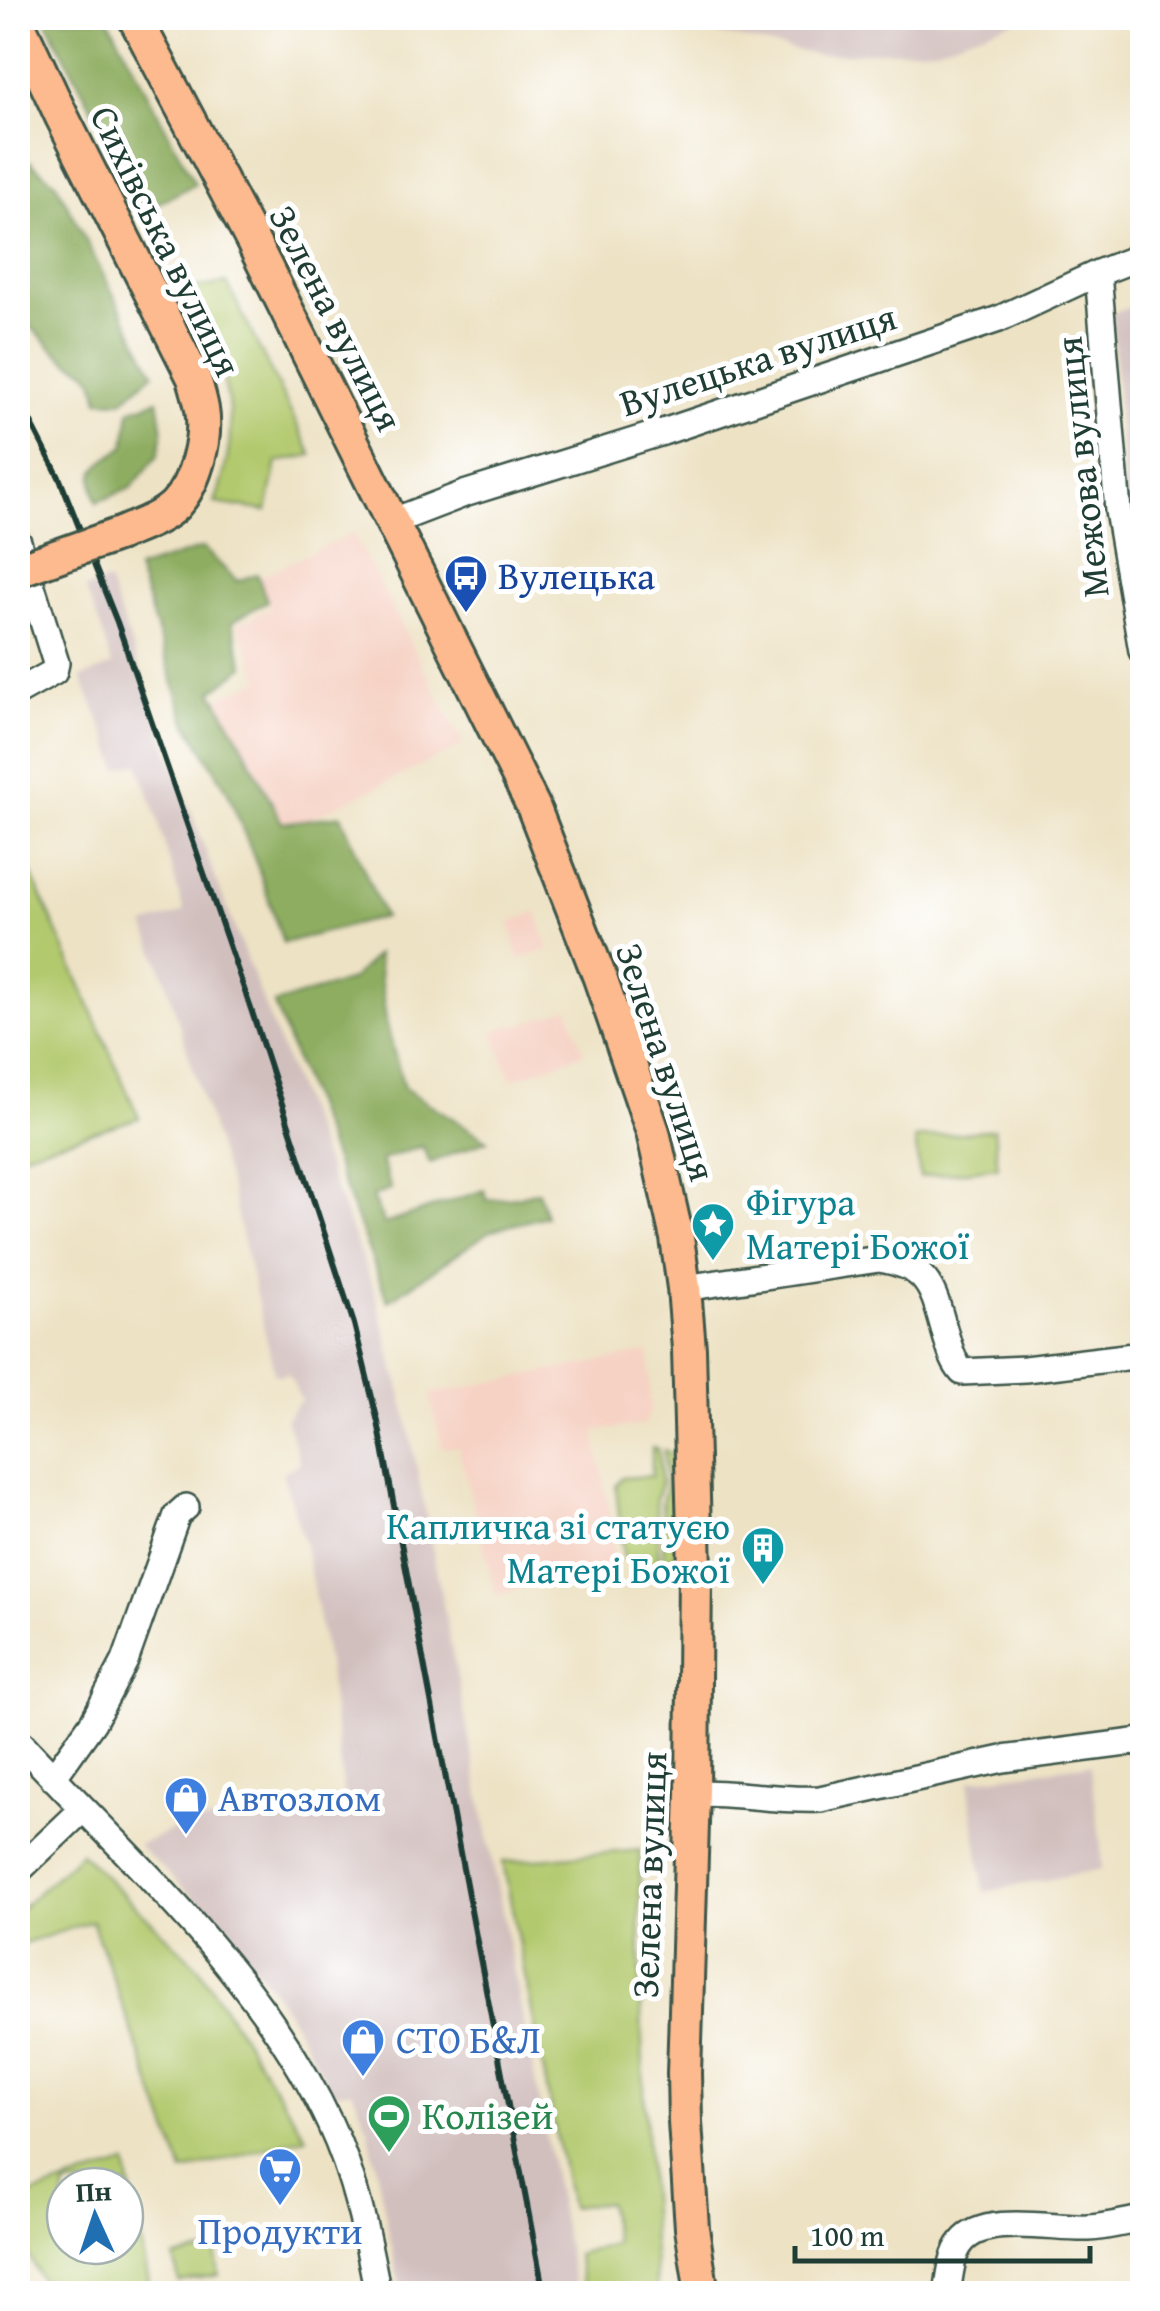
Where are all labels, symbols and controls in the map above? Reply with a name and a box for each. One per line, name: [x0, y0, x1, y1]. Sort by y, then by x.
street label: Сихівська вулиця: [77, 96, 257, 386]
street label: Зелена вулиця: [256, 195, 418, 440]
street label: Вулецька вулиця: [612, 288, 903, 430]
street label: Межова вулиця: [1039, 334, 1123, 600]
place label: Вулецька: [498, 547, 655, 603]
bus stop icon: Вулецька: [443, 553, 489, 614]
street label: Зелена вулиця: [602, 936, 732, 1188]
place label: Фігура Матері Божої: [746, 1173, 970, 1273]
place icon: Фігура Матері Божої: [690, 1201, 736, 1262]
place label: Капличка зі статуєю Матері Божої: [386, 1497, 730, 1597]
building icon: Капличка зі статуєю Матері Божої: [740, 1525, 786, 1586]
street label: Зелена вулиця: [616, 1751, 680, 1999]
place label: Автозлом: [218, 1769, 381, 1825]
shop icon: Автозлом: [163, 1775, 209, 1836]
place label: СТО Б&Л: [396, 2011, 541, 2067]
shop icon: СТО Б&Л: [340, 2017, 386, 2078]
place label: Колізей: [422, 2087, 553, 2143]
sports icon: Колізей: [366, 2093, 412, 2154]
supermarket icon: Продукти: [257, 2146, 303, 2207]
north arrow: [45, 2166, 145, 2266]
text: Пн: [75, 2169, 113, 2212]
scale bar: [795, 2201, 1090, 2263]
place label: Продукти: [197, 2202, 363, 2258]
text: 100 m: [810, 2213, 885, 2257]

